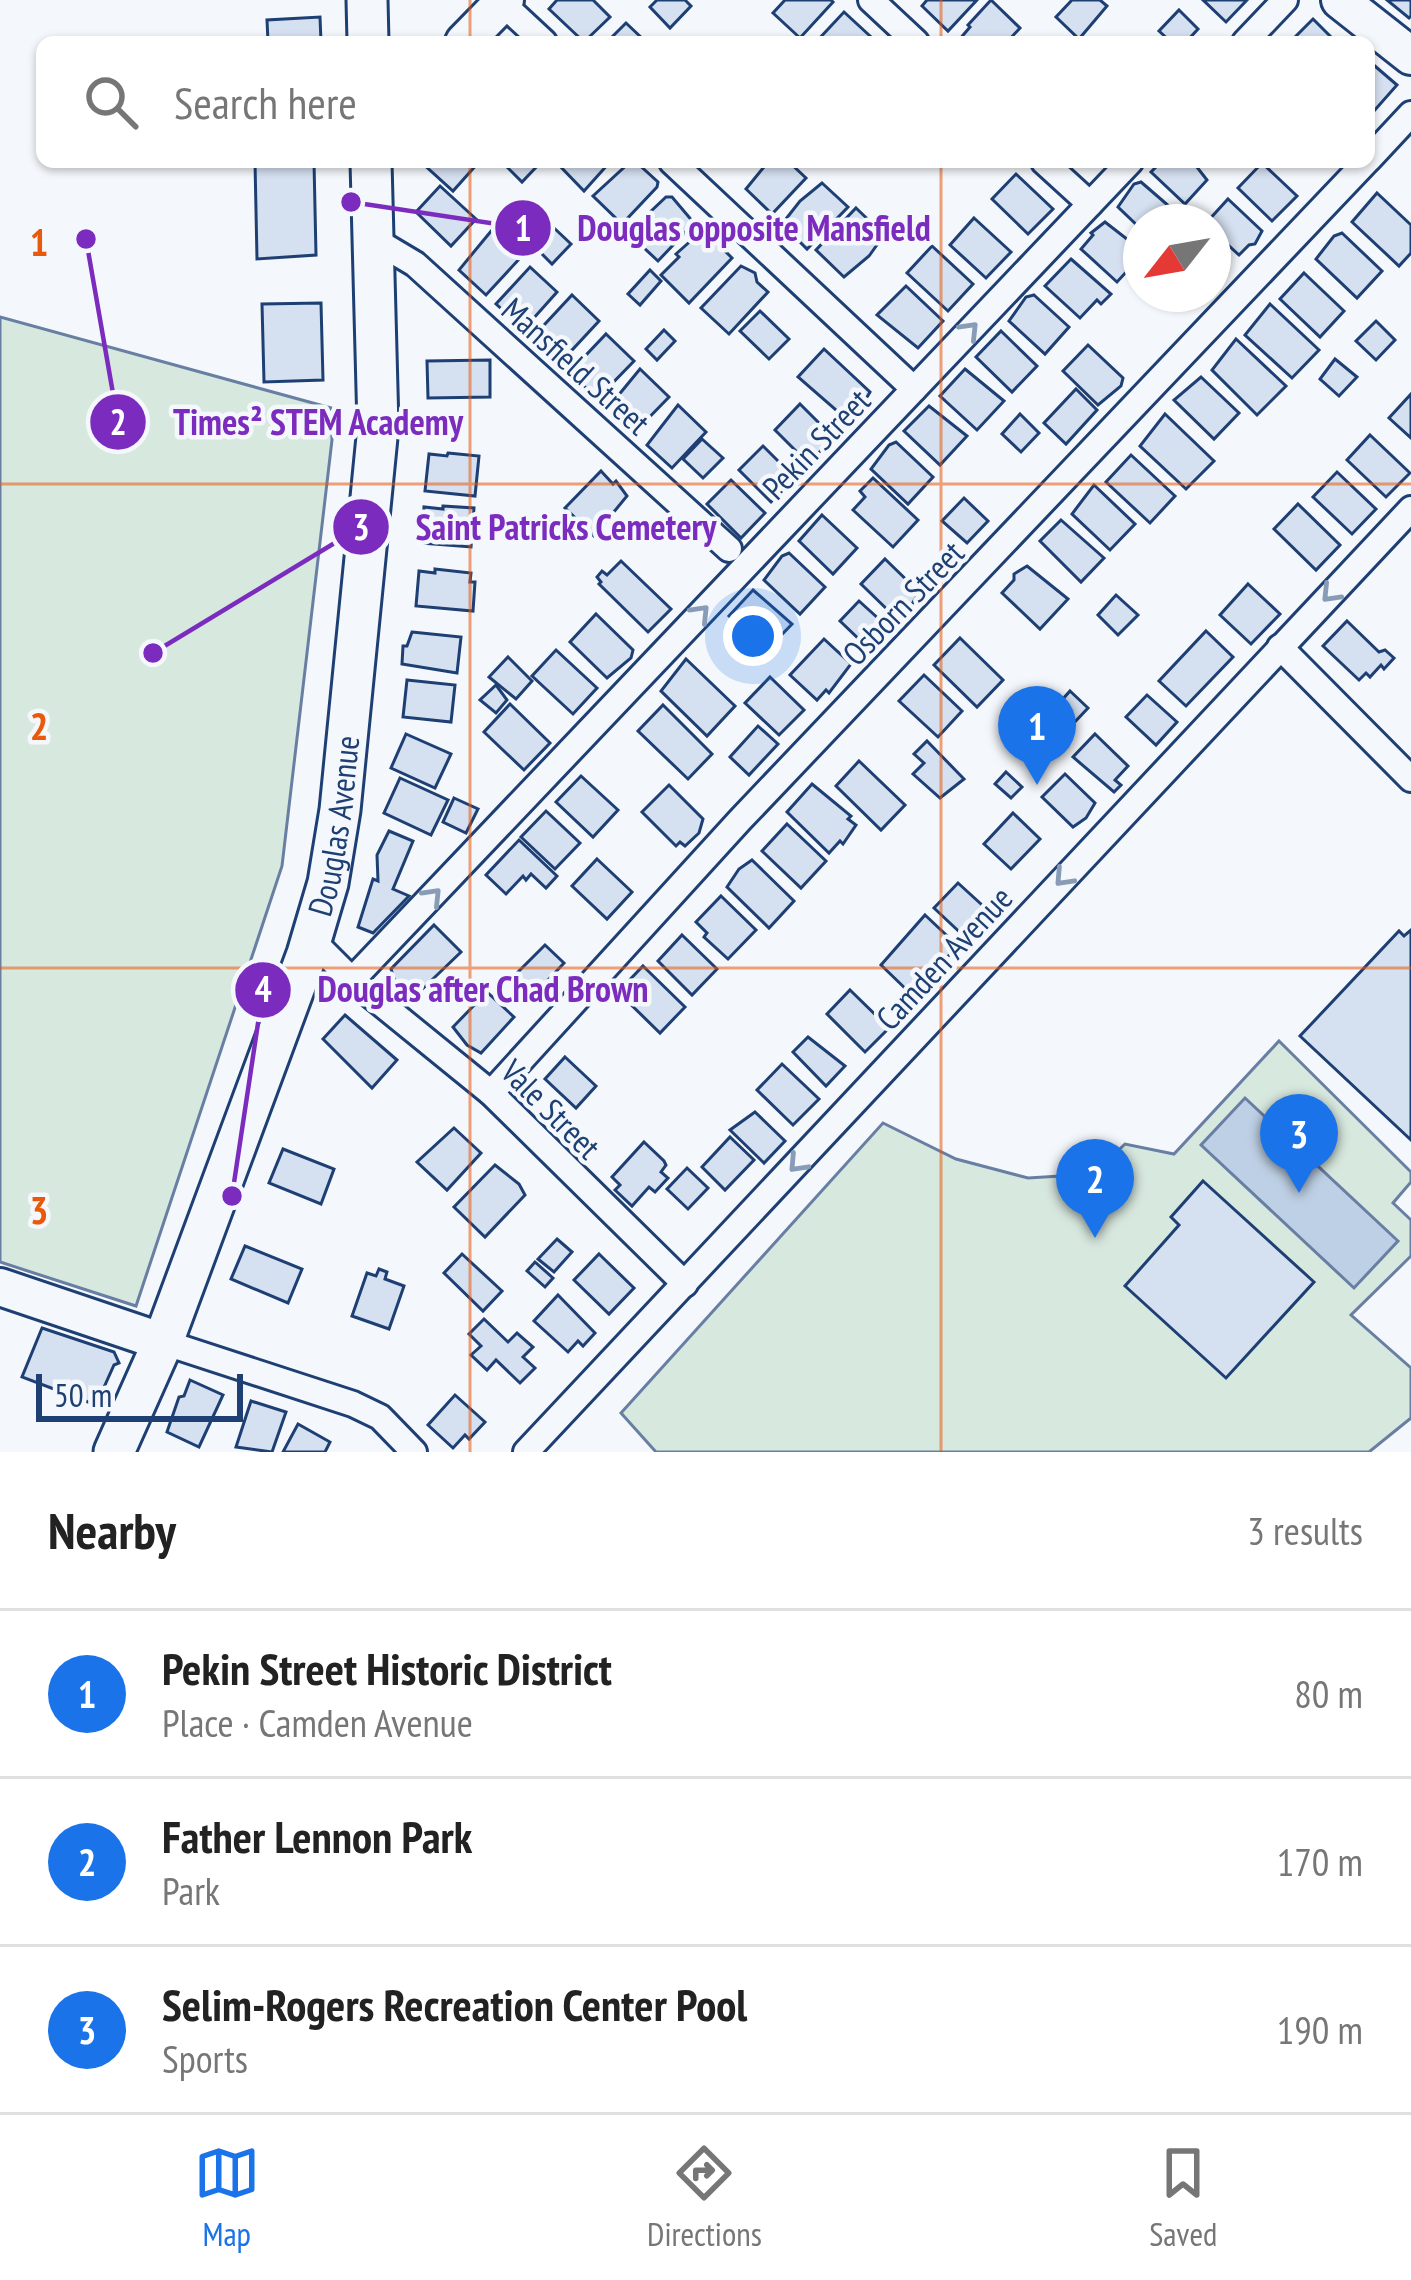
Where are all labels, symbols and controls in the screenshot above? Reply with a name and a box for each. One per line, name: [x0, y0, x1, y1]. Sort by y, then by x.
search box: [36, 36, 1375, 168]
icon: search: [78, 69, 144, 135]
text: Search here: [174, 73, 357, 131]
callout: Douglas opposite Mansfield: [493, 192, 955, 264]
text: 1: [514, 204, 532, 251]
text: Douglas opposite Mansfield: [577, 204, 931, 251]
north arrow: [1123, 204, 1231, 312]
text: 1: [30, 216, 48, 267]
street label: Mansfield Street: [493, 288, 660, 444]
one-way arrow: [956, 323, 978, 344]
street label: Pekin Street: [752, 379, 879, 508]
callout: Times² STEM Academy: [88, 386, 487, 458]
text: 2: [109, 398, 127, 445]
text: Times² STEM Academy: [173, 398, 464, 445]
callout: Saint Patricks Cemetery: [331, 491, 741, 563]
text: 3: [352, 503, 370, 550]
text: Saint Patricks Cemetery: [415, 503, 717, 550]
street label: Osborn Street: [833, 531, 973, 674]
one-way arrow: [1323, 580, 1345, 602]
one-way arrow: [687, 605, 709, 627]
your location: [723, 606, 783, 666]
pin: 1: [998, 686, 1076, 785]
text: 2: [30, 700, 48, 751]
street label: Douglas Avenue: [297, 734, 368, 921]
one-way arrow: [1056, 865, 1078, 886]
street label: Camden Avenue: [866, 877, 1021, 1039]
one-way arrow: [418, 888, 440, 909]
callout: Douglas after Chad Brown: [233, 954, 673, 1026]
text: 4: [254, 965, 272, 1012]
text: Douglas after Chad Brown: [317, 965, 649, 1012]
street label: Vale Street: [492, 1049, 610, 1168]
pin: 3: [1260, 1094, 1338, 1193]
pin: 2: [1056, 1139, 1134, 1238]
one-way arrow: [790, 1150, 812, 1171]
text: 3: [30, 1184, 48, 1235]
scale bar: [36, 1368, 243, 1421]
text: 50 m: [54, 1373, 112, 1416]
text: Nearby: [48, 1497, 176, 1563]
text: 3 results: [1247, 1505, 1363, 1556]
text: Pekin Street Historic District: [162, 1639, 612, 1697]
text: 1: [78, 1668, 96, 1719]
text: 80 m: [1294, 1668, 1363, 1719]
text: Place · Camden Avenue: [162, 1697, 473, 1748]
text: Father Lennon Park: [162, 1807, 472, 1865]
text: 2: [78, 1836, 96, 1887]
text: 170 m: [1277, 1836, 1363, 1887]
text: Park: [162, 1865, 220, 1916]
text: Selim-Rogers Recreation Center Pool: [162, 1975, 747, 2033]
text: 3: [78, 2004, 96, 2055]
text: 190 m: [1277, 2004, 1363, 2055]
text: Sports: [162, 2033, 248, 2084]
tab: Map: [194, 2140, 260, 2255]
tab: Directions: [647, 2140, 762, 2255]
tab: Saved: [1149, 2140, 1217, 2255]

